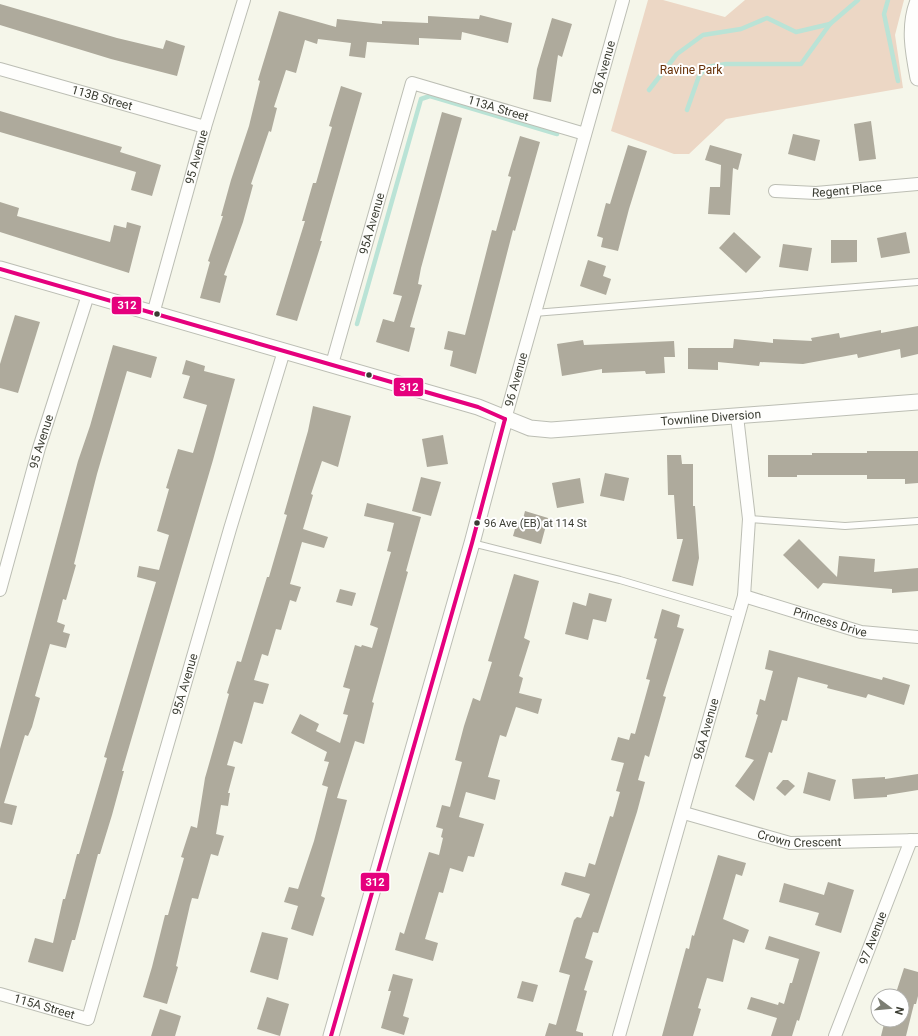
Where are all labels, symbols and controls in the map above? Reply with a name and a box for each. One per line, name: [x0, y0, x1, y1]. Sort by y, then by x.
street label: 96 Avenue: [590, 39, 618, 96]
park label: Ravine Park: [660, 63, 723, 77]
street label: 113B Street: [70, 83, 134, 113]
street label: 113A Street: [466, 93, 530, 124]
street label: 95 Avenue: [182, 128, 211, 186]
street label: Regent Place: [812, 180, 882, 200]
street label: 95A Avenue: [357, 191, 387, 256]
line badge: 312: [111, 296, 142, 315]
text: 312: [118, 299, 136, 312]
unlabelled marker: [152, 309, 162, 319]
street label: 96 Avenue: [502, 351, 530, 408]
unlabelled marker: [364, 370, 374, 380]
line badge: 312: [393, 377, 424, 397]
text: 312: [400, 381, 418, 394]
street label: Townline Diversion: [660, 407, 762, 429]
street label: 95 Avenue: [27, 413, 56, 470]
place label: 96 Ave (EB) at 114 St: [484, 517, 587, 530]
marker: 96 Ave (EB) at 114 St: [472, 518, 482, 528]
street label: Princess Drive: [792, 605, 867, 639]
street label: 95A Avenue: [169, 652, 201, 717]
street label: 96A Avenue: [691, 697, 722, 762]
street label: Crown Crescent: [756, 827, 841, 850]
line badge: 312: [360, 872, 390, 892]
text: 312: [366, 876, 384, 889]
street label: 97 Avenue: [856, 910, 890, 967]
north arrow: [870, 988, 910, 1028]
street label: 115A Street: [12, 991, 76, 1022]
text: N: [892, 1005, 906, 1016]

